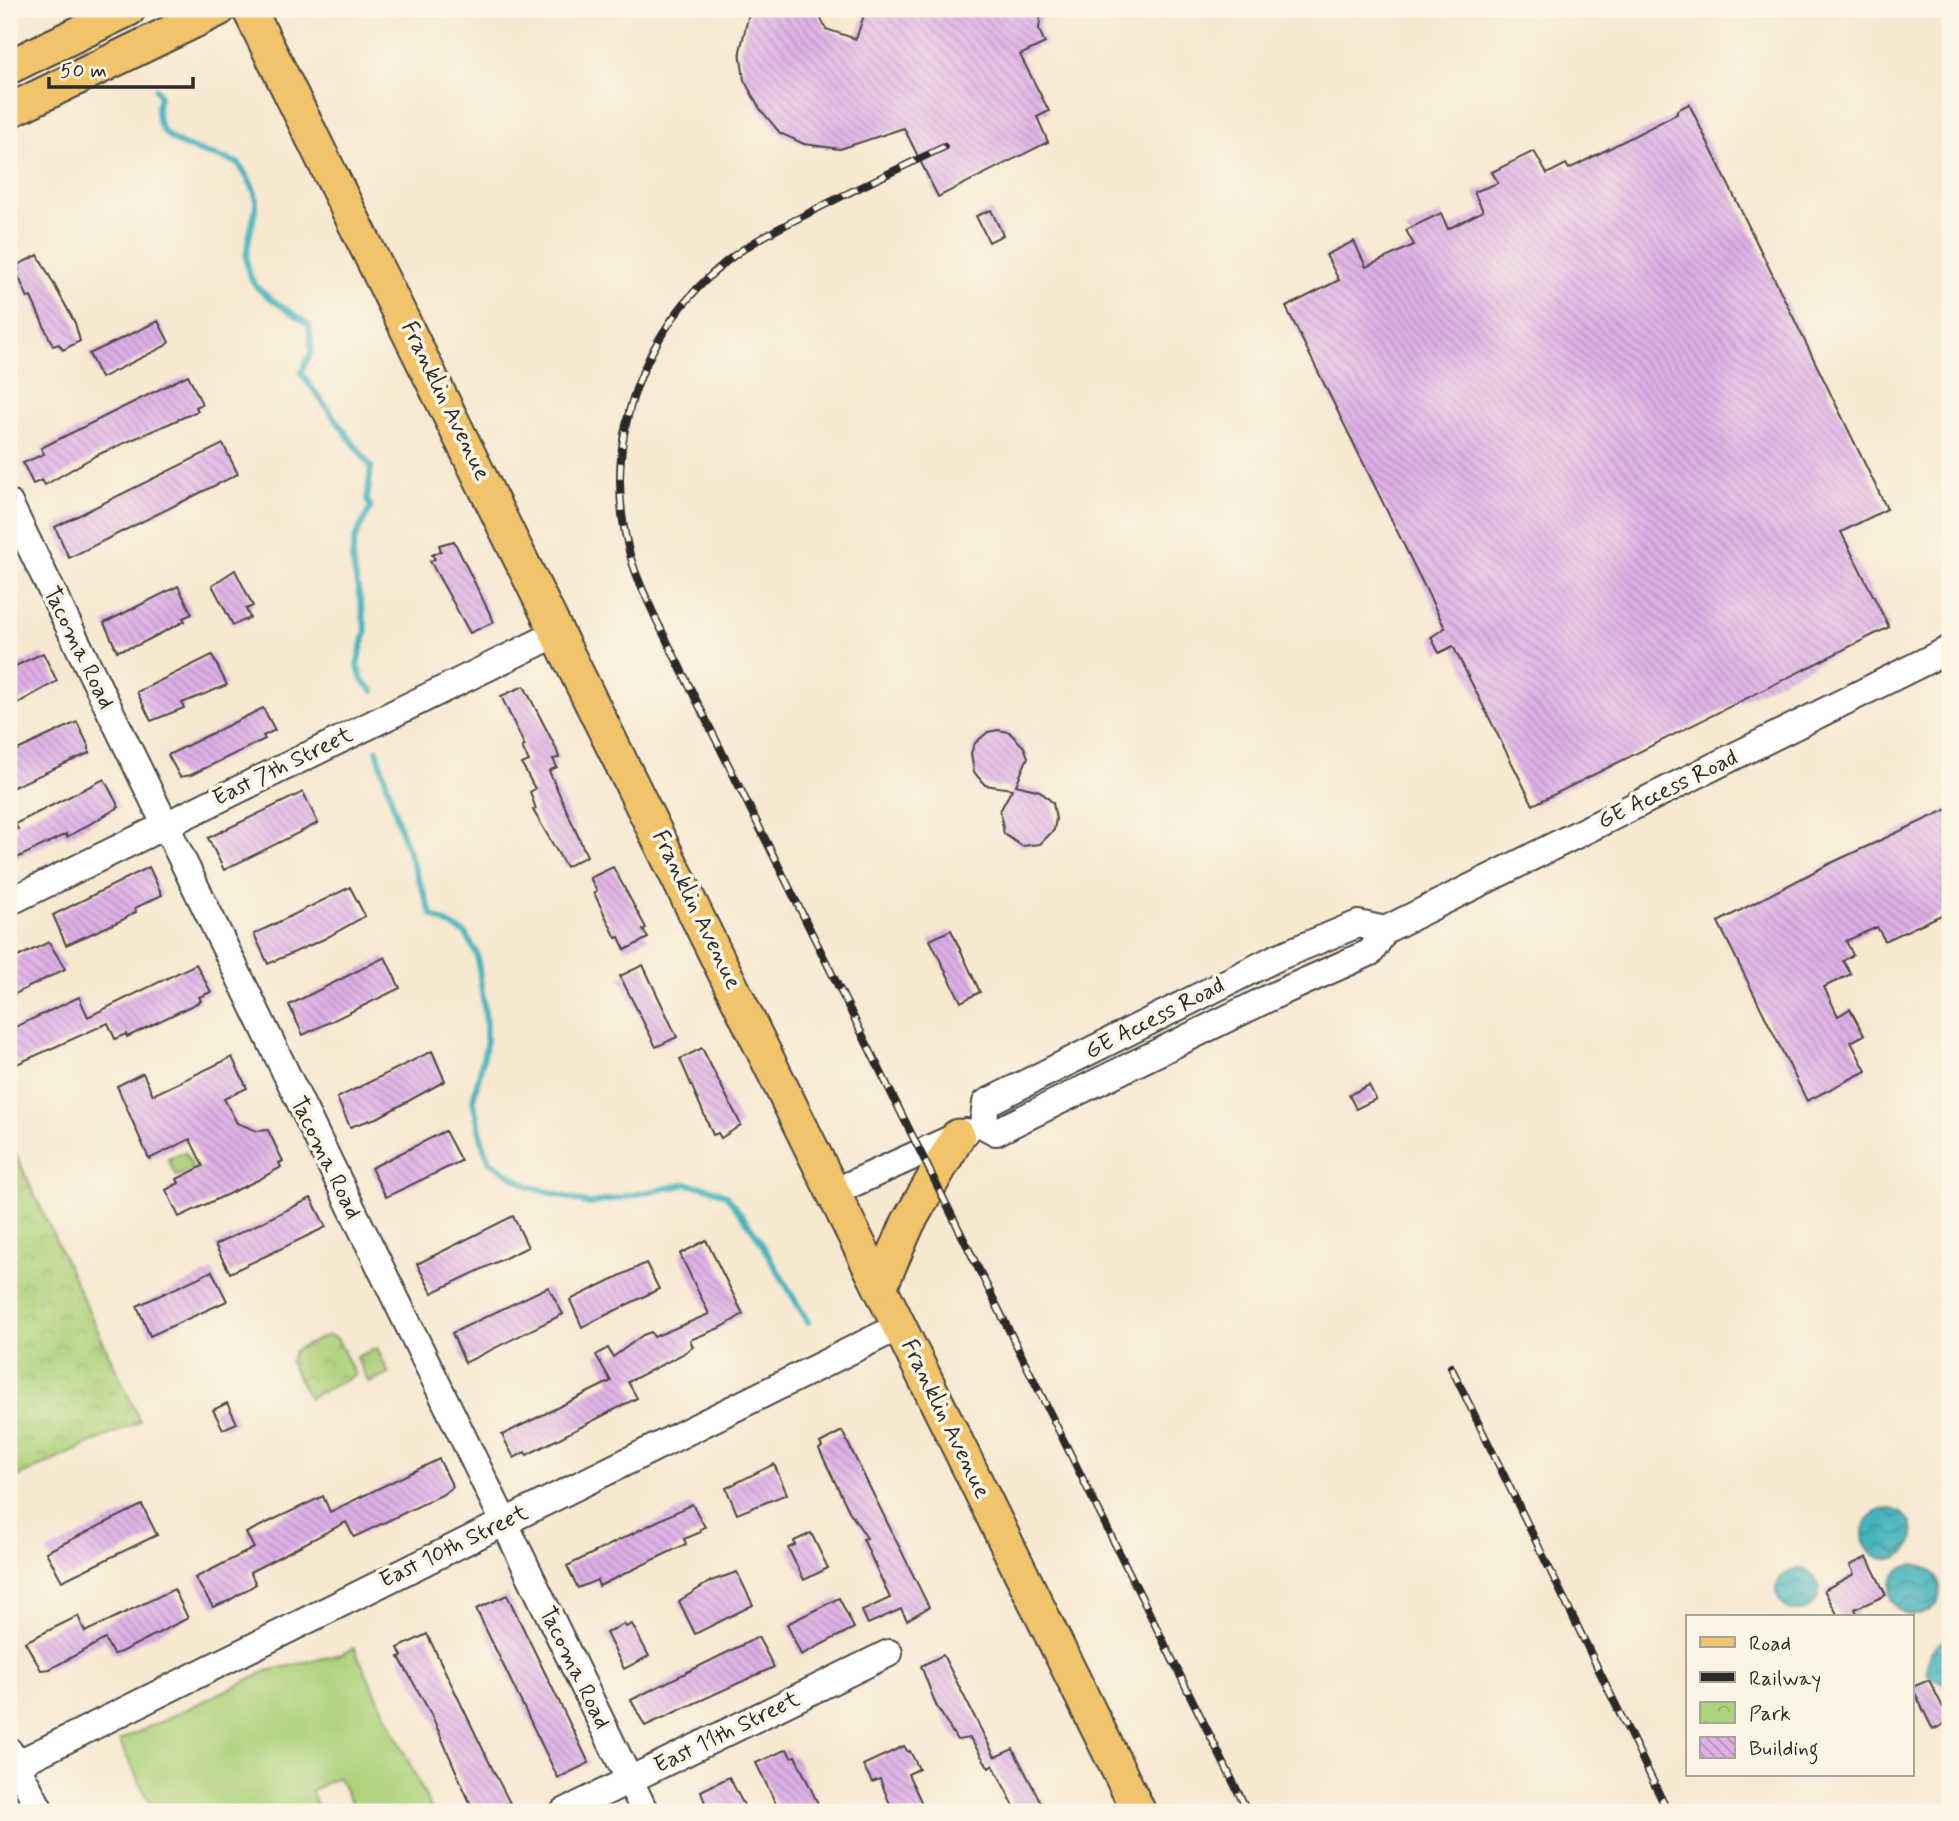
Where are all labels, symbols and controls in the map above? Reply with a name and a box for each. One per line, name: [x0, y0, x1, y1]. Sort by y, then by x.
scale bar: [49, 46, 192, 90]
text: 50 m: [60, 57, 107, 85]
street label: Franklin Avenue: [393, 316, 497, 486]
street label: Tacoma Road: [35, 582, 121, 714]
street label: East 7th Street: [208, 720, 358, 814]
street label: GE Access Road: [1593, 743, 1743, 837]
street label: Franklin Avenue: [644, 825, 748, 995]
street label: GE Access Road: [1080, 971, 1230, 1067]
street label: Tacoma Road: [282, 1092, 368, 1224]
street label: Franklin Avenue: [893, 1334, 997, 1504]
street label: East 10th Street: [375, 1498, 534, 1596]
street label: Tacoma Road: [531, 1602, 617, 1734]
legend: [1686, 1615, 1913, 1776]
text: Road: [1749, 1630, 1791, 1658]
text: Railway: [1749, 1665, 1821, 1693]
street label: East 11th Street: [649, 1685, 805, 1781]
text: Park: [1749, 1700, 1791, 1728]
text: Building: [1749, 1735, 1819, 1765]

